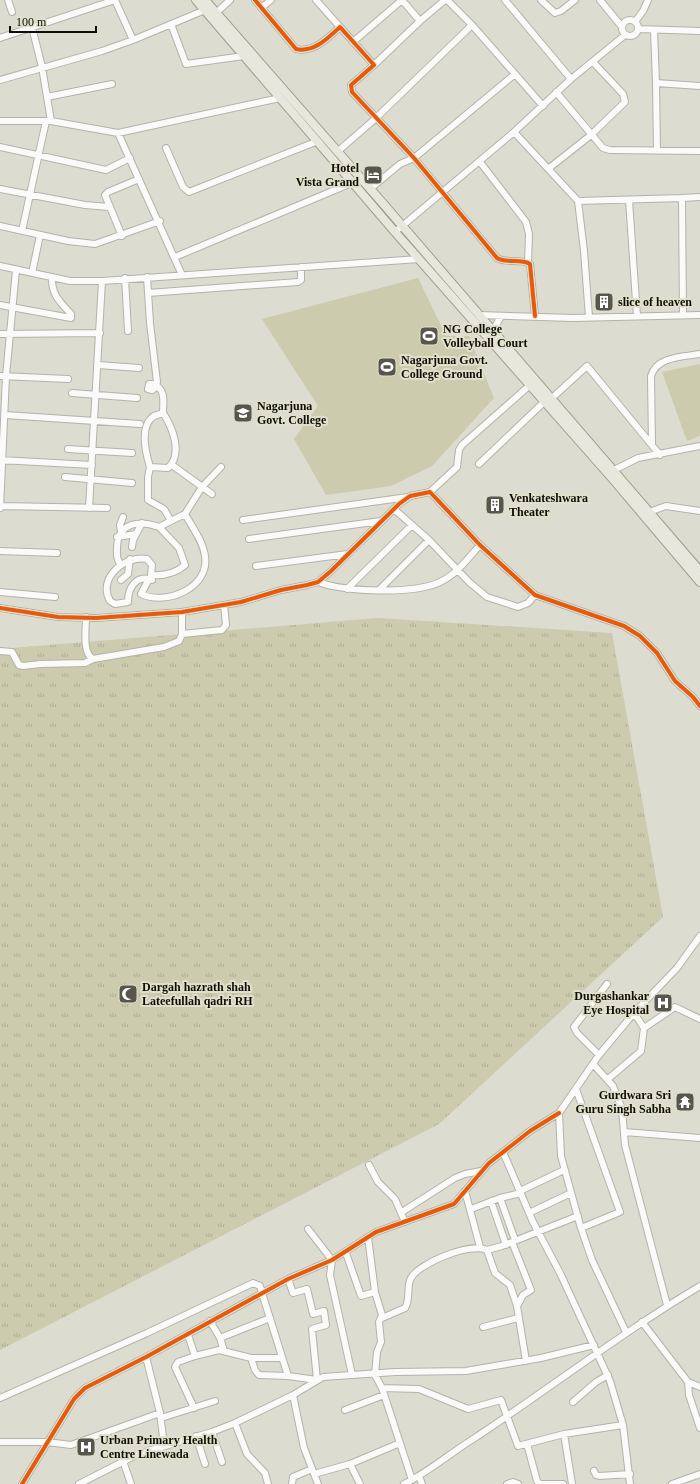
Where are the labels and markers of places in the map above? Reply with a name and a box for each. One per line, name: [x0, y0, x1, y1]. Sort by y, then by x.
place label: Hotel Vista Grand: [296, 161, 360, 189]
hotel icon: Hotel Vista Grand: [362, 164, 384, 186]
building icon: slice of heaven: [593, 291, 615, 313]
place label: slice of heaven: [618, 295, 692, 309]
place label: NG College Volleyball Court: [443, 322, 528, 350]
sports icon: NG College Volleyball Court: [418, 325, 440, 347]
place label: Nagarjuna Govt. College Ground: [401, 353, 488, 381]
sports icon: Nagarjuna Govt. College Ground: [376, 356, 398, 378]
place label: Nagarjuna Govt. College: [257, 399, 327, 427]
school or university icon: Nagarjuna Govt. College: [232, 402, 254, 424]
place label: Venkateshwara Theater: [509, 491, 588, 519]
building icon: Venkateshwara Theater: [484, 494, 506, 516]
place label: Dargah hazrath shah Lateefullah qadri RH: [142, 980, 253, 1008]
mosque icon: Dargah hazrath shah Lateefullah qadri RH: [117, 983, 139, 1005]
place label: Durgashankar Eye Hospital: [574, 989, 650, 1017]
hospital icon: Durgashankar Eye Hospital: [652, 992, 674, 1014]
place label: Gurdwara Sri Guru Singh Sabha: [576, 1088, 672, 1116]
temple icon: Gurdwara Sri Guru Singh Sabha: [674, 1091, 696, 1113]
place label: Urban Primary Health Centre Linewada: [100, 1433, 218, 1461]
hospital icon: Urban Primary Health Centre Linewada: [75, 1436, 97, 1458]

